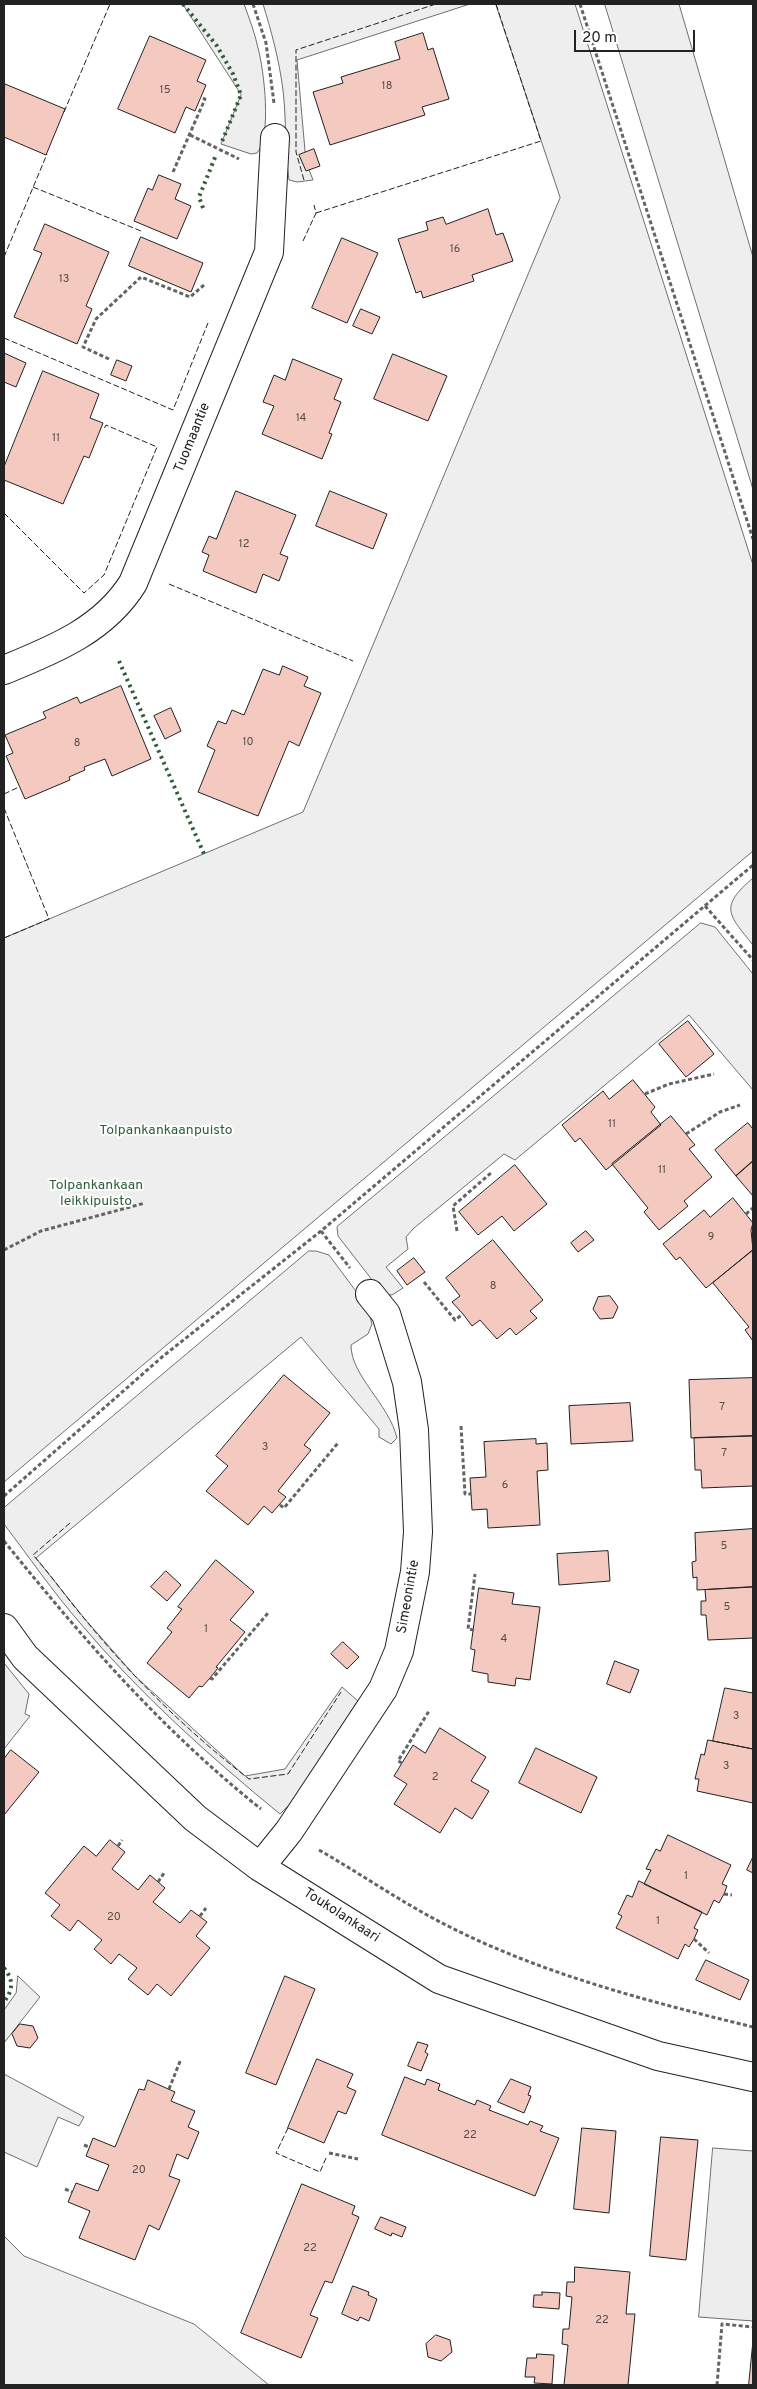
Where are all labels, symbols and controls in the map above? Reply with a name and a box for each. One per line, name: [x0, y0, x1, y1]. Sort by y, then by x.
scale bar: [577, 20, 698, 52]
text: 20 m: [582, 29, 617, 48]
house number: 18: [382, 80, 392, 94]
house number: 15: [160, 84, 170, 98]
house number: 16: [450, 243, 460, 257]
house number: 13: [59, 273, 69, 287]
street label: Tuomaantie: [171, 401, 215, 475]
house number: 14: [296, 412, 306, 426]
house number: 11: [52, 432, 60, 446]
house number: 12: [239, 538, 249, 552]
house number: 10: [242, 736, 254, 750]
house number: 8: [74, 737, 80, 751]
house number: 11: [608, 1118, 616, 1132]
park label: Tolpankankaanpuisto: [99, 1123, 233, 1139]
house number: 11: [658, 1164, 666, 1178]
park label: Tolpankankaan leikkipuisto: [49, 1178, 143, 1210]
house number: 9: [708, 1231, 714, 1245]
house number: 8: [490, 1280, 496, 1294]
house number: 7: [719, 1401, 725, 1415]
house number: 3: [262, 1441, 268, 1455]
house number: 7: [721, 1447, 727, 1461]
house number: 6: [502, 1479, 508, 1493]
house number: 5: [721, 1540, 727, 1554]
street label: Simeonintie: [394, 1559, 424, 1635]
house number: 5: [724, 1601, 730, 1615]
house number: 1: [204, 1623, 208, 1637]
house number: 4: [501, 1633, 507, 1647]
house number: 3: [733, 1710, 739, 1724]
house number: 3: [723, 1760, 729, 1774]
house number: 2: [432, 1771, 438, 1785]
house number: 1: [684, 1870, 688, 1884]
street label: Toukolankaari: [300, 1885, 382, 1947]
house number: 20: [107, 1911, 121, 1925]
house number: 1: [656, 1915, 660, 1929]
house number: 22: [463, 2129, 477, 2143]
house number: 20: [132, 2164, 146, 2178]
house number: 22: [303, 2242, 317, 2256]
house number: 22: [595, 2314, 609, 2328]

